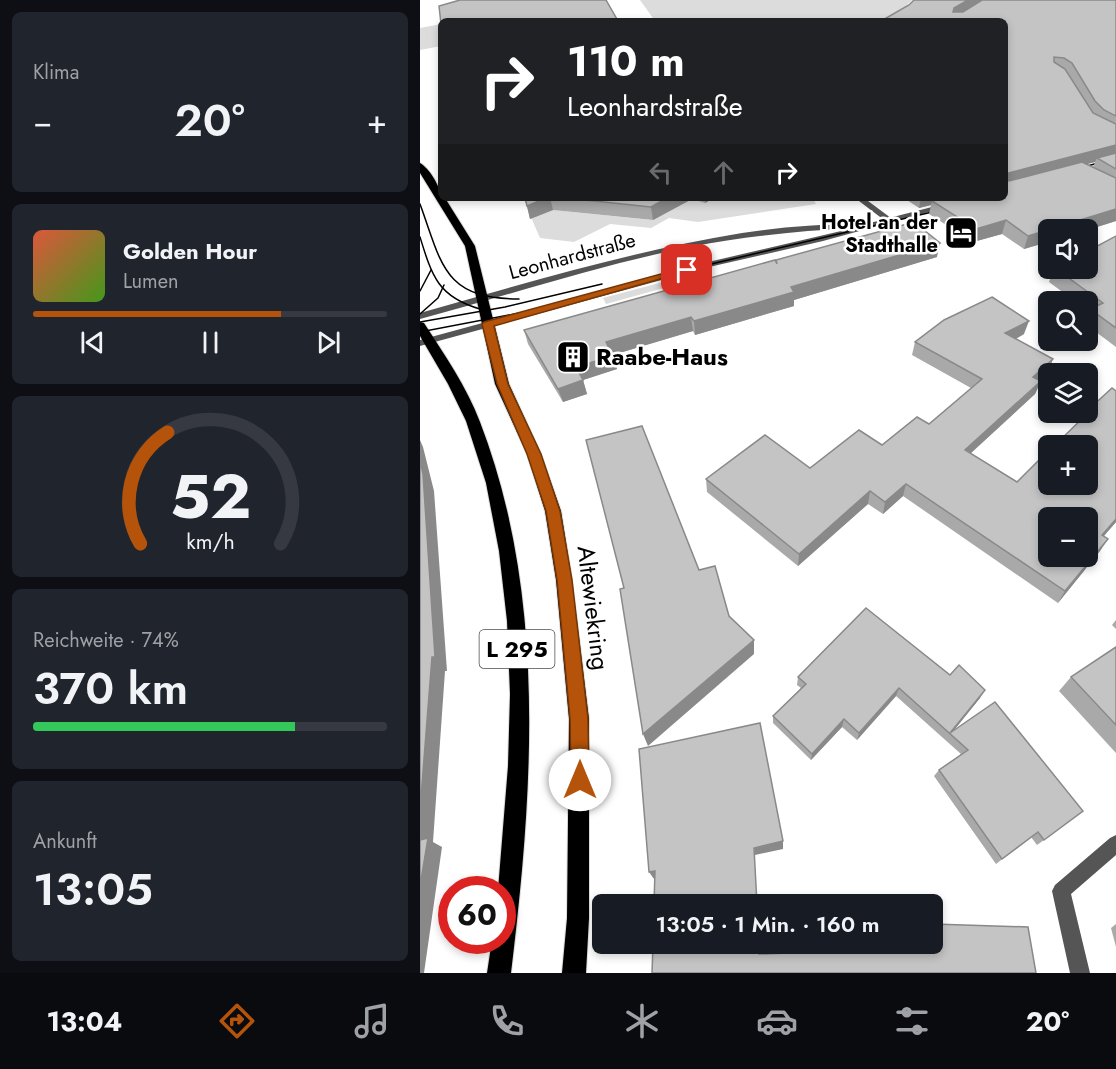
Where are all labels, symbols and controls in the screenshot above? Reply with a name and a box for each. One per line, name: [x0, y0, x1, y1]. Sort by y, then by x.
text: 110 m: [567, 31, 685, 92]
icon: right: [468, 42, 546, 120]
text: Klima: [33, 58, 79, 87]
text: Leonhardstraße: [567, 87, 743, 126]
text: 20°: [174, 88, 245, 153]
text: −: [33, 98, 52, 145]
text: +: [367, 98, 387, 145]
icon: left: [644, 156, 677, 189]
icon: ahead: [707, 156, 740, 189]
icon: right: [770, 156, 803, 189]
place label: Hotel an der Stadthalle: [821, 208, 939, 260]
hotel icon: Hotel an der Stadthalle: [943, 215, 979, 251]
map controls: [1038, 219, 1098, 567]
button: sound: [1038, 219, 1098, 279]
street label: Leonhardstraße: [506, 226, 639, 287]
text: Golden Hour: [123, 235, 257, 267]
pin: [661, 244, 712, 295]
icon: arrive: [670, 253, 703, 286]
text: Lumen: [123, 267, 179, 296]
button: search: [1038, 291, 1098, 351]
icon: previous: [76, 326, 109, 359]
icon: pause: [194, 326, 227, 359]
icon: next: [312, 326, 345, 359]
building icon: Raabe-Haus: [555, 339, 591, 375]
place label: Raabe-Haus: [596, 339, 728, 374]
button: layers: [1038, 363, 1098, 423]
button: +: [1038, 435, 1098, 495]
text: 52: [169, 451, 251, 541]
button: −: [1038, 507, 1098, 567]
text: km/h: [186, 526, 234, 557]
street label: Altewiekring: [568, 544, 619, 672]
text: Reichweite · 74%: [33, 626, 179, 655]
road number: L 295: [480, 630, 554, 668]
text: 370 km: [33, 656, 188, 721]
position arrow: [548, 748, 612, 812]
text: Ankunft: [33, 827, 97, 856]
text: 13:05: [33, 857, 153, 922]
speed limit sign: 60: [438, 876, 516, 954]
text: 13:05 · 1 Min. · 160 m: [656, 908, 879, 940]
icon: directions: [216, 1000, 258, 1042]
icon: music: [351, 1000, 393, 1042]
icon: phone: [486, 1000, 528, 1042]
icon: climate: [621, 1000, 663, 1042]
icon: car: [756, 1000, 798, 1042]
icon: filters: [891, 1000, 933, 1042]
text: 13:04: [47, 1002, 122, 1041]
text: 20°: [1026, 1002, 1069, 1041]

